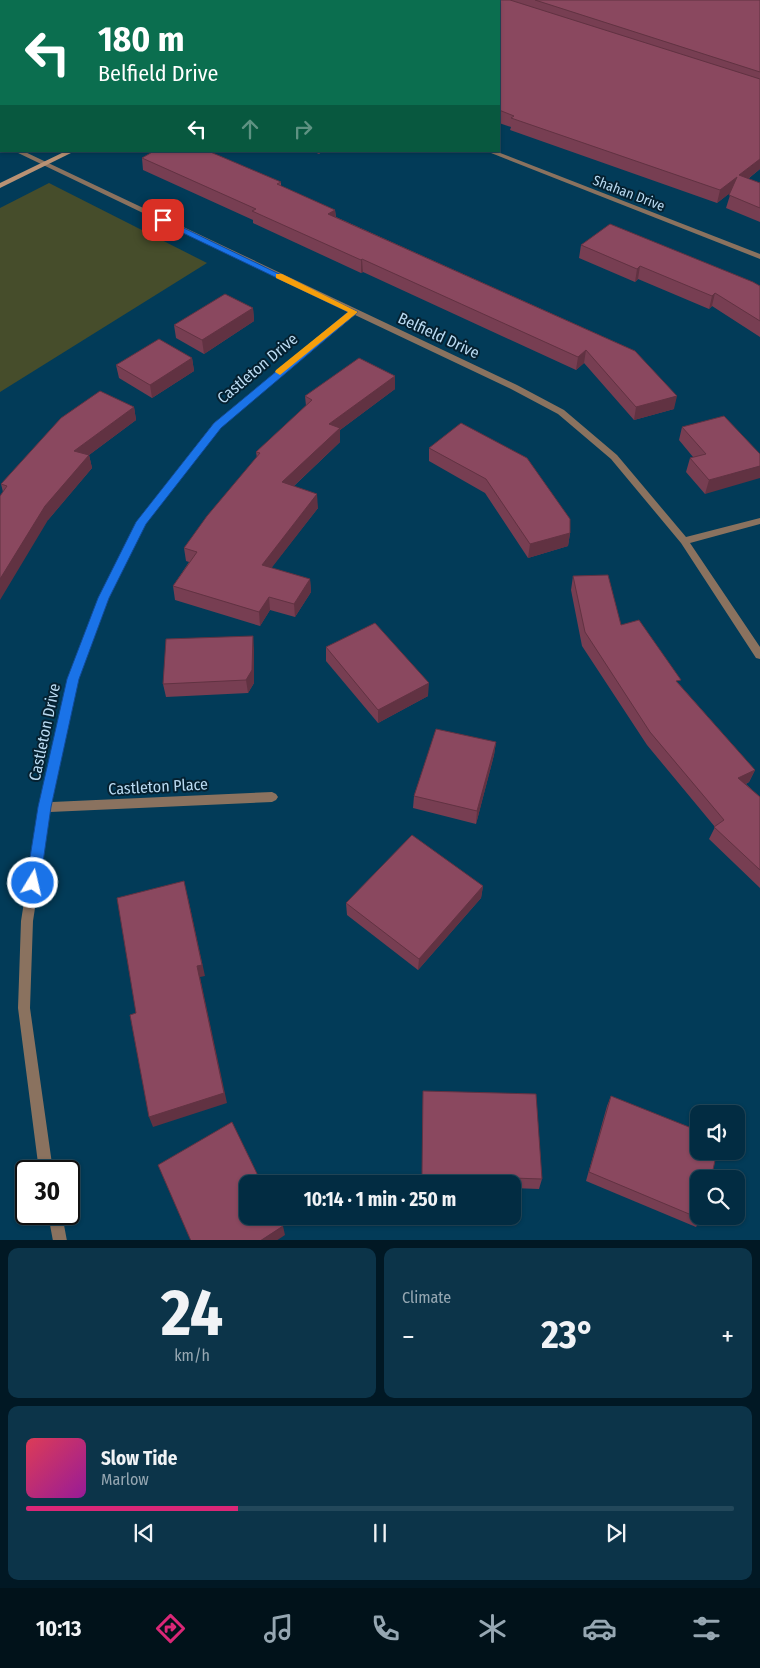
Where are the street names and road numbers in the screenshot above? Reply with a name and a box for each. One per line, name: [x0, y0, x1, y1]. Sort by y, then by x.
street label: Shahan Drive: [590, 172, 667, 215]
street label: Belfield Drive: [395, 308, 483, 363]
street label: Castleton Drive: [213, 329, 301, 408]
street label: Castleton Drive: [25, 682, 64, 783]
street label: Castleton Place: [108, 774, 208, 799]

